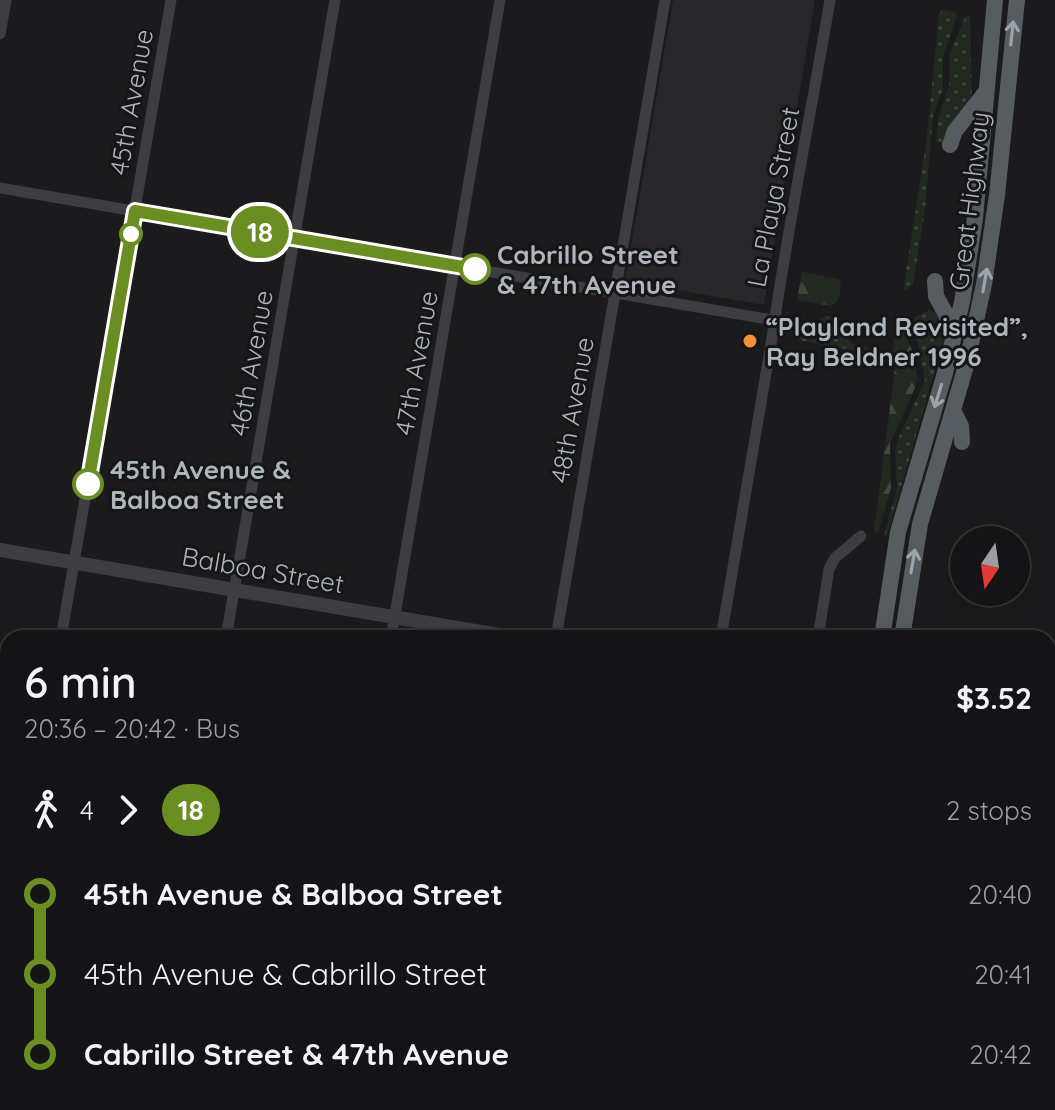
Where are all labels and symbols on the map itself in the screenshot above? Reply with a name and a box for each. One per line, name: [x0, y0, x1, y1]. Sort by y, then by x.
one-way arrow: [1005, 20, 1020, 47]
street label: 45th Avenue: [102, 26, 160, 178]
street label: La Playa Street: [739, 104, 807, 290]
street label: Great Highway: [942, 110, 996, 292]
line badge: 18: [224, 206, 296, 258]
unlabelled marker: [120, 223, 142, 245]
place label: Cabrillo Street & 47th Avenue: [497, 238, 679, 301]
marker: Cabrillo Street & 47th Avenue: [460, 254, 490, 284]
one-way arrow: [978, 268, 993, 293]
street label: 46th Avenue: [222, 288, 280, 438]
street label: 47th Avenue: [387, 288, 445, 438]
place label: “Playland Revisited”, Ray Beldner 1996: [766, 310, 1028, 373]
marker: “Playland Revisited”, Ray Beldner 1996: [741, 332, 759, 350]
street label: 48th Avenue: [543, 335, 601, 485]
one-way arrow: [930, 382, 945, 408]
place label: 45th Avenue & Balboa Street: [110, 453, 291, 516]
marker: 45th Avenue & Balboa Street: [73, 469, 103, 499]
north arrow: [950, 526, 1030, 606]
street label: Balboa Street: [179, 540, 347, 600]
one-way arrow: [906, 549, 921, 574]

